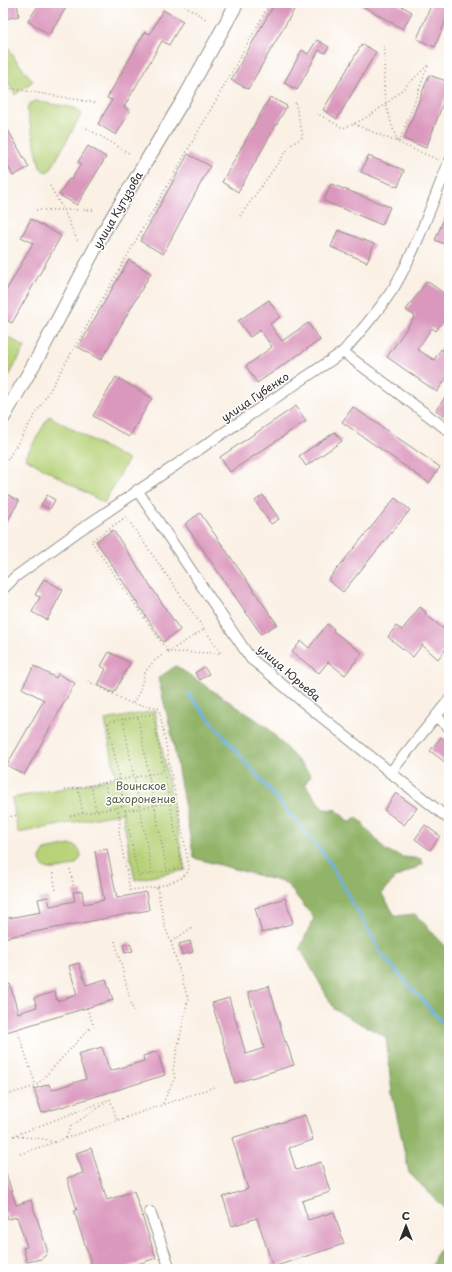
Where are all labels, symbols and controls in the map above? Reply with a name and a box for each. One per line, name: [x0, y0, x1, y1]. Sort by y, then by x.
street label: улица Кутузова: [89, 168, 147, 251]
street label: улица Губенко: [217, 368, 292, 426]
street label: улица Юрьева: [254, 640, 325, 705]
park label: Воинское захоронение: [105, 777, 176, 807]
north arrow: [386, 1206, 426, 1246]
text: С: [402, 1207, 410, 1224]

